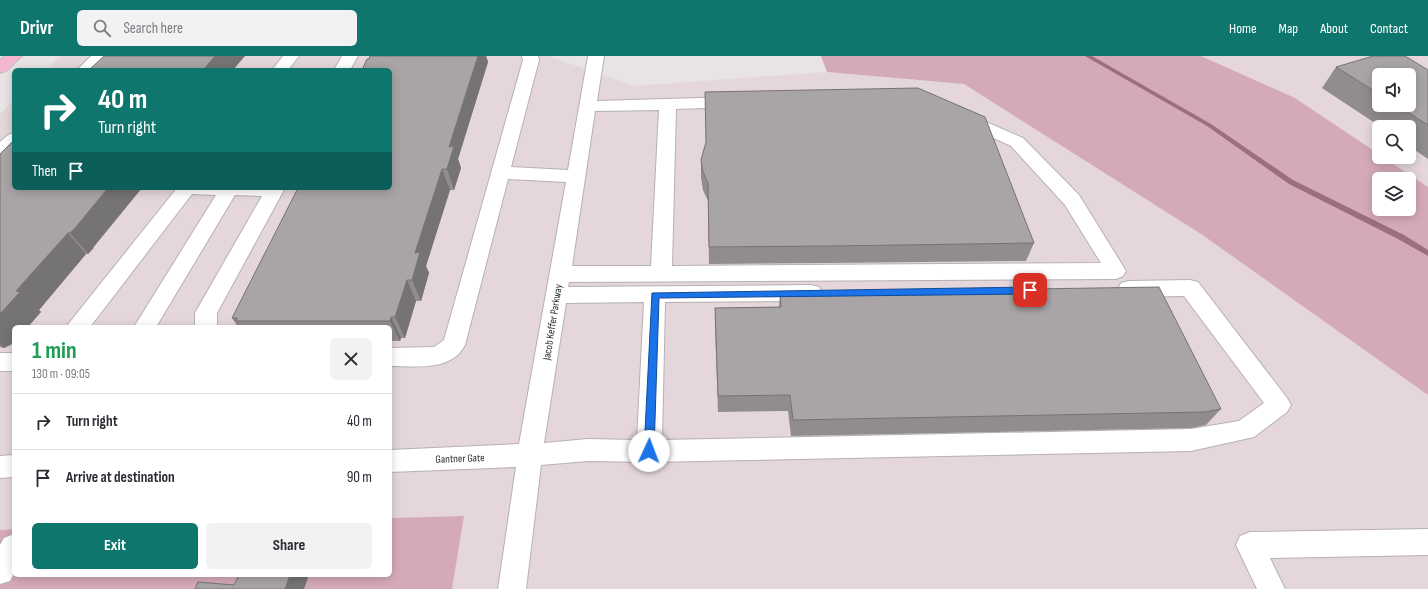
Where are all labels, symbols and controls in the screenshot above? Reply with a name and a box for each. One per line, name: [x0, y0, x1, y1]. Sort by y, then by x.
search box: [77, 10, 357, 46]
text: Drivr: [20, 17, 53, 40]
icon: search: [91, 17, 113, 39]
text: Search here: [123, 19, 183, 38]
text: Home: [1229, 20, 1257, 37]
text: Map: [1279, 20, 1298, 37]
text: About: [1320, 20, 1348, 37]
text: Contact: [1370, 20, 1408, 37]
map controls: [1372, 68, 1416, 216]
button: sound: [1372, 68, 1416, 112]
text: 40 m: [98, 83, 147, 116]
icon: right: [32, 84, 84, 136]
text: Turn right: [98, 117, 156, 138]
button: search: [1372, 120, 1416, 164]
icon: arrive: [65, 160, 87, 182]
text: Then: [32, 162, 57, 181]
button: layers: [1372, 172, 1416, 216]
pin: [1013, 273, 1047, 307]
icon: arrive: [1019, 279, 1041, 301]
street label: Jacob Keffer Parkway: [540, 282, 565, 362]
text: 1 min: [32, 336, 77, 365]
button: close: [330, 338, 372, 380]
text: 130 m · 09:05: [32, 366, 90, 382]
icon: right: [32, 411, 54, 433]
text: Turn right: [66, 412, 118, 431]
text: 40 m: [347, 412, 372, 431]
position arrow: [628, 430, 670, 472]
street label: Gantner Gate: [435, 451, 485, 466]
icon: arrive: [32, 467, 54, 489]
text: Arrive at destination: [66, 468, 175, 487]
text: 90 m: [347, 468, 372, 487]
button: Exit: [32, 523, 198, 569]
button: Share: [206, 523, 372, 569]

